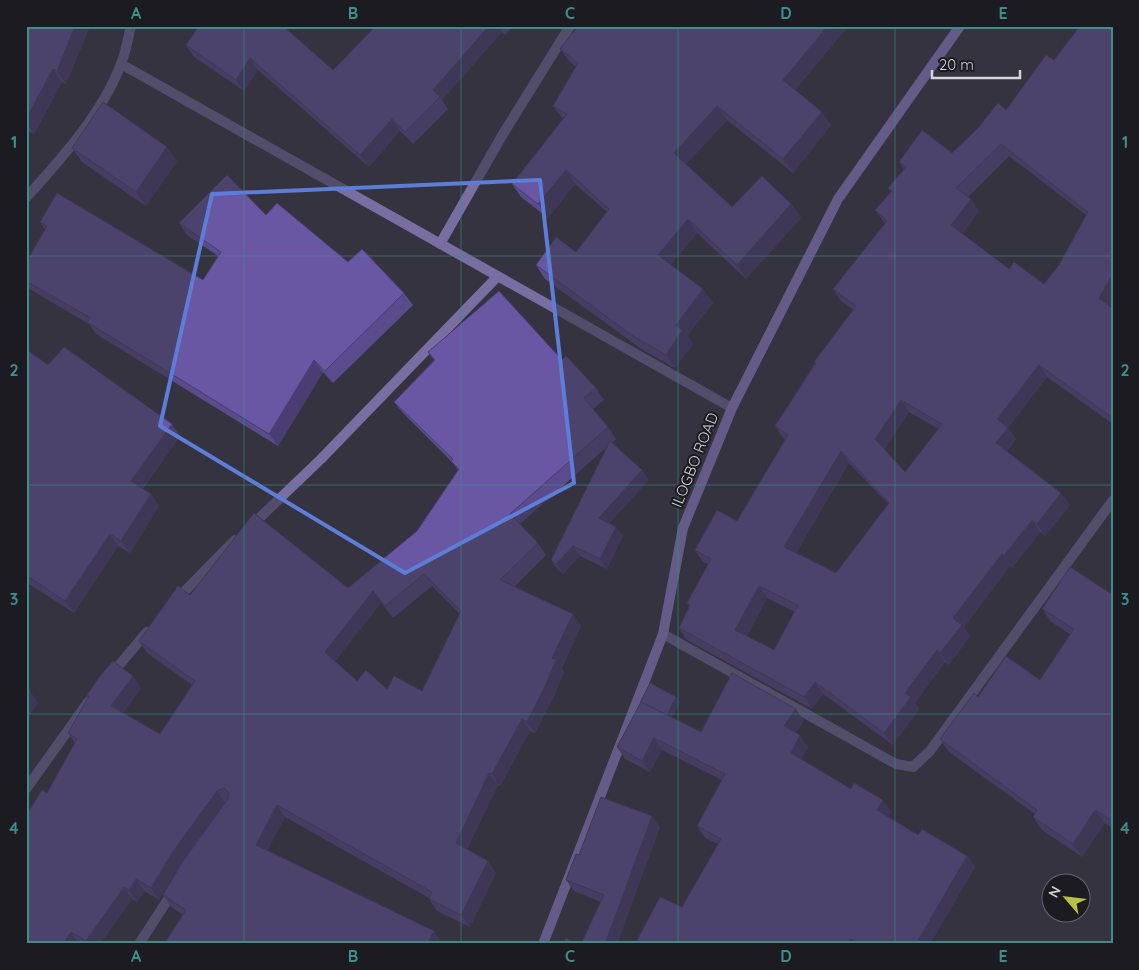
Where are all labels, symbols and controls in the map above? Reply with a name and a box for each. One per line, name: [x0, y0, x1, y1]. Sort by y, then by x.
text: A: [131, 3, 142, 23]
text: B: [348, 3, 358, 23]
text: C: [565, 3, 575, 23]
text: D: [780, 3, 792, 23]
text: E: [998, 3, 1008, 23]
scale bar: [932, 48, 1019, 80]
text: 20 m: [939, 55, 974, 74]
text: 1: [11, 132, 17, 152]
text: 1: [1122, 132, 1128, 152]
text: 2: [9, 360, 19, 380]
text: 2: [1120, 360, 1130, 380]
street label: ILOGBO ROAD: [667, 409, 722, 510]
text: 3: [10, 589, 18, 609]
text: 3: [1121, 589, 1129, 609]
text: 4: [9, 818, 19, 838]
text: 4: [1120, 818, 1130, 838]
north arrow: [1042, 872, 1092, 922]
text: N: [1044, 883, 1065, 901]
text: A: [131, 946, 142, 966]
text: B: [348, 946, 358, 966]
text: C: [565, 946, 575, 966]
text: D: [780, 946, 792, 966]
text: E: [998, 946, 1008, 966]

